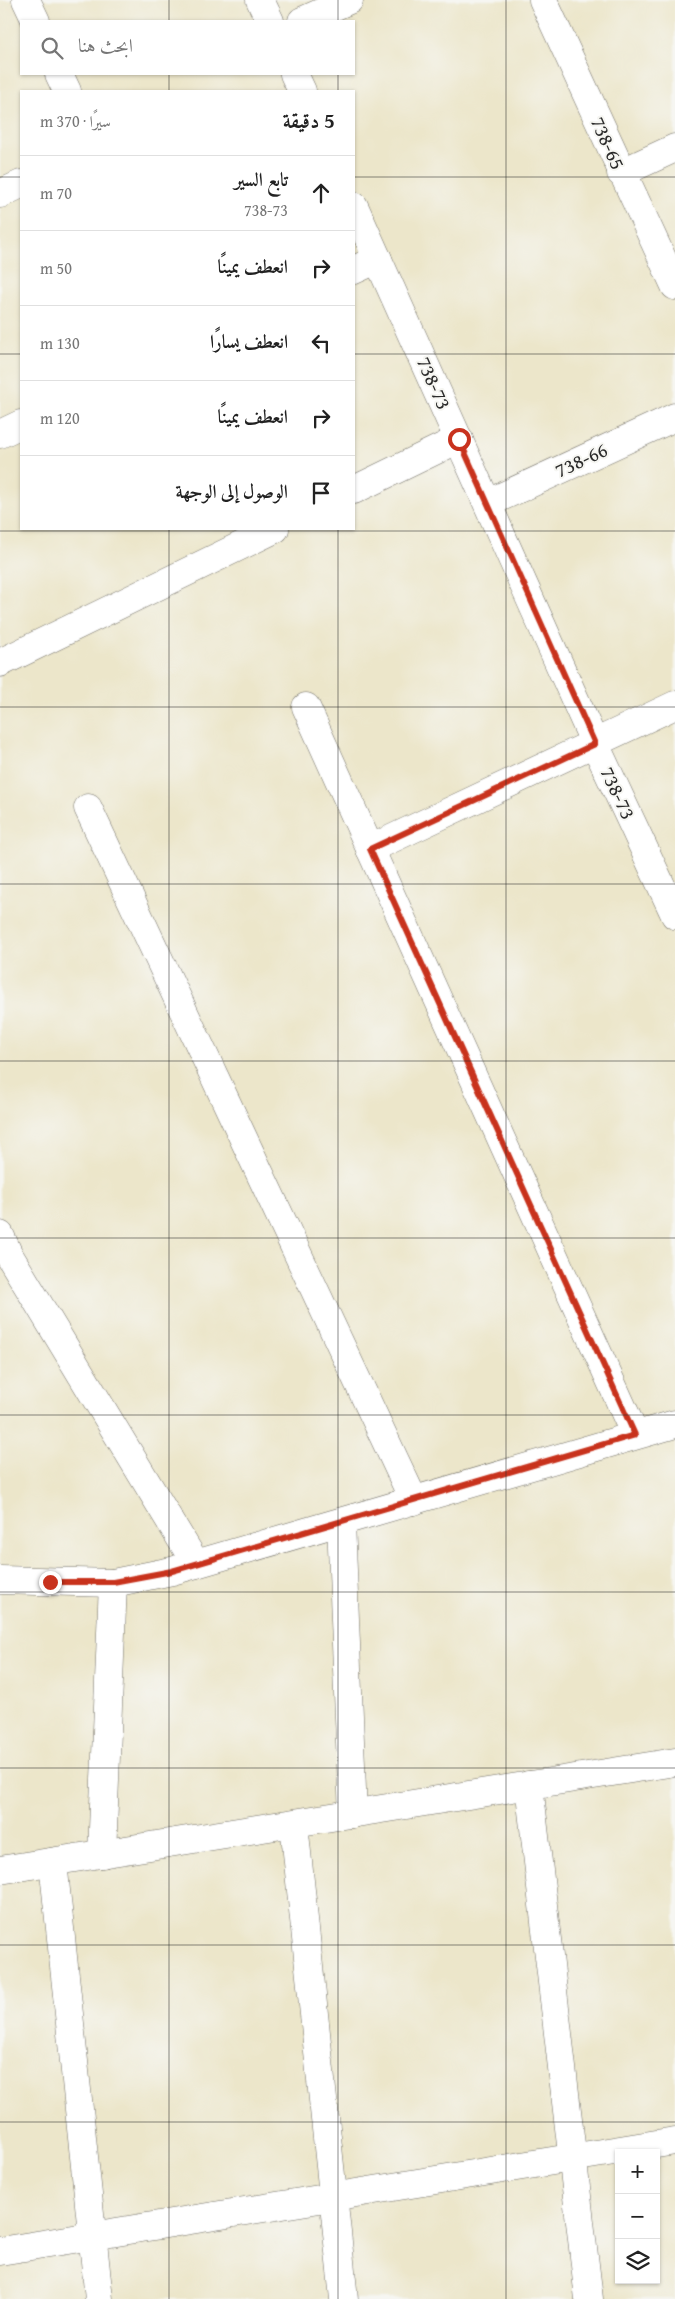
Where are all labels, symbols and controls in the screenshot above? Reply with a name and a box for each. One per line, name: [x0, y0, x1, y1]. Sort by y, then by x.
search box: [20, 20, 355, 75]
text: ابحث هنا: [78, 31, 133, 59]
icon: search: [38, 34, 66, 62]
text: 5 دقيقة: [283, 105, 335, 136]
text: سيرًا · 370 m: [40, 109, 111, 133]
street label: 738-65: [584, 112, 633, 174]
text: تابع السير: [234, 165, 288, 193]
icon: ahead: [307, 179, 335, 207]
text: 70 m: [40, 181, 72, 205]
text: 738-73: [244, 198, 288, 222]
text: انعطف يمينًا: [218, 252, 288, 280]
icon: right: [307, 254, 335, 282]
text: 50 m: [40, 256, 72, 280]
text: انعطف يسارًا: [210, 327, 288, 355]
icon: left: [307, 329, 335, 357]
text: 130 m: [40, 331, 80, 355]
street label: 738-73: [410, 352, 459, 414]
text: انعطف يمينًا: [218, 402, 288, 430]
icon: right: [307, 404, 335, 432]
text: 120 m: [40, 406, 80, 430]
route start: [448, 428, 471, 451]
street label: 738-66: [550, 435, 612, 484]
text: الوصول إلى الوجهة: [176, 477, 288, 505]
icon: arrive: [307, 479, 335, 507]
street label: 738-73: [594, 762, 643, 824]
route end: [39, 1571, 62, 1594]
map controls: [615, 2149, 660, 2284]
button: +: [615, 2149, 660, 2194]
button: −: [615, 2194, 660, 2239]
button: layers: [615, 2239, 660, 2284]

